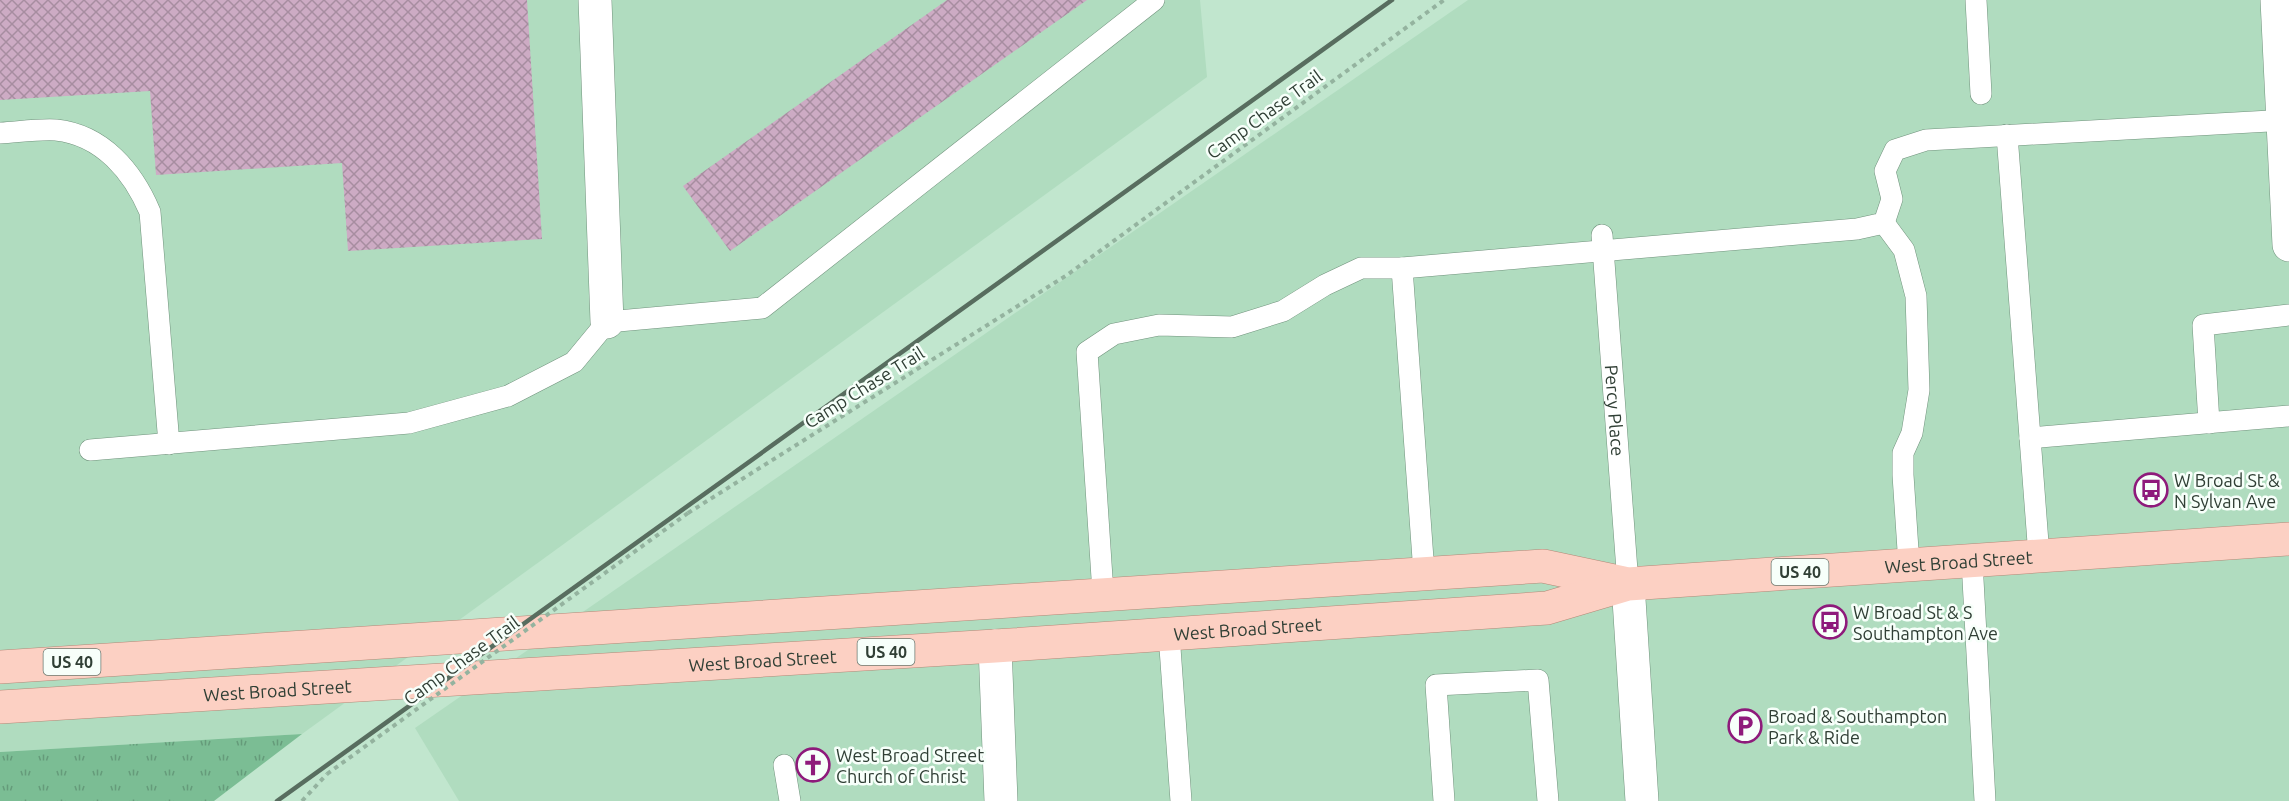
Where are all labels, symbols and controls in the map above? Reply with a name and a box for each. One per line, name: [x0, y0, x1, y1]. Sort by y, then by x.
street label: Camp Chase Trail: [1203, 65, 1326, 162]
street label: Camp Chase Trail: [800, 342, 928, 432]
street label: Percy Place: [1602, 364, 1628, 457]
place label: W Broad St & N Sylvan Ave: [2174, 470, 2280, 511]
bus stop icon: W Broad St & N Sylvan Ave: [2133, 472, 2169, 508]
street label: West Broad Street: [1884, 546, 2033, 577]
road number: US 40: [1772, 559, 1828, 585]
place label: W Broad St & S Southampton Ave: [1853, 602, 1998, 643]
bus stop icon: W Broad St & S Southampton Ave: [1812, 604, 1848, 640]
street label: Camp Chase Trail: [400, 611, 523, 708]
street label: West Broad Street: [1173, 614, 1322, 644]
road number: US 40: [858, 639, 914, 665]
street label: West Broad Street: [688, 646, 837, 675]
road number: US 40: [44, 649, 100, 675]
street label: West Broad Street: [203, 675, 352, 705]
place label: Broad & Southampton Park & Ride: [1768, 706, 1947, 747]
parking icon: Broad & Southampton Park & Ride: [1727, 708, 1763, 744]
place label: West Broad Street Church of Christ: [836, 745, 984, 786]
church icon: West Broad Street Church of Christ: [795, 747, 831, 783]

